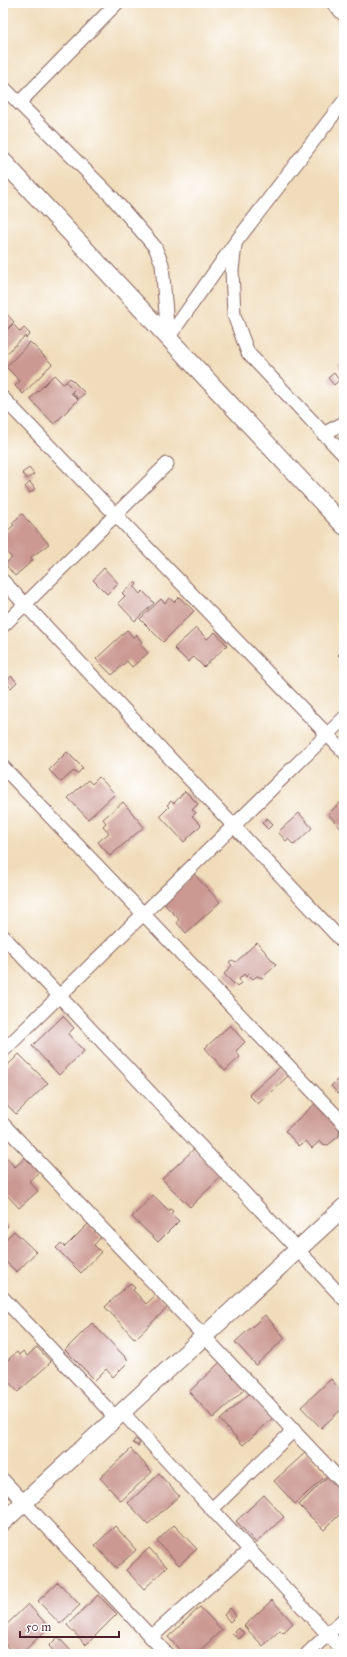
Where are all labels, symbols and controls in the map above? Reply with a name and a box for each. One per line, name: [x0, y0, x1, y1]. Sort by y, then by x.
scale bar: [20, 1613, 119, 1639]
text: 50 m: [26, 1620, 51, 1634]

